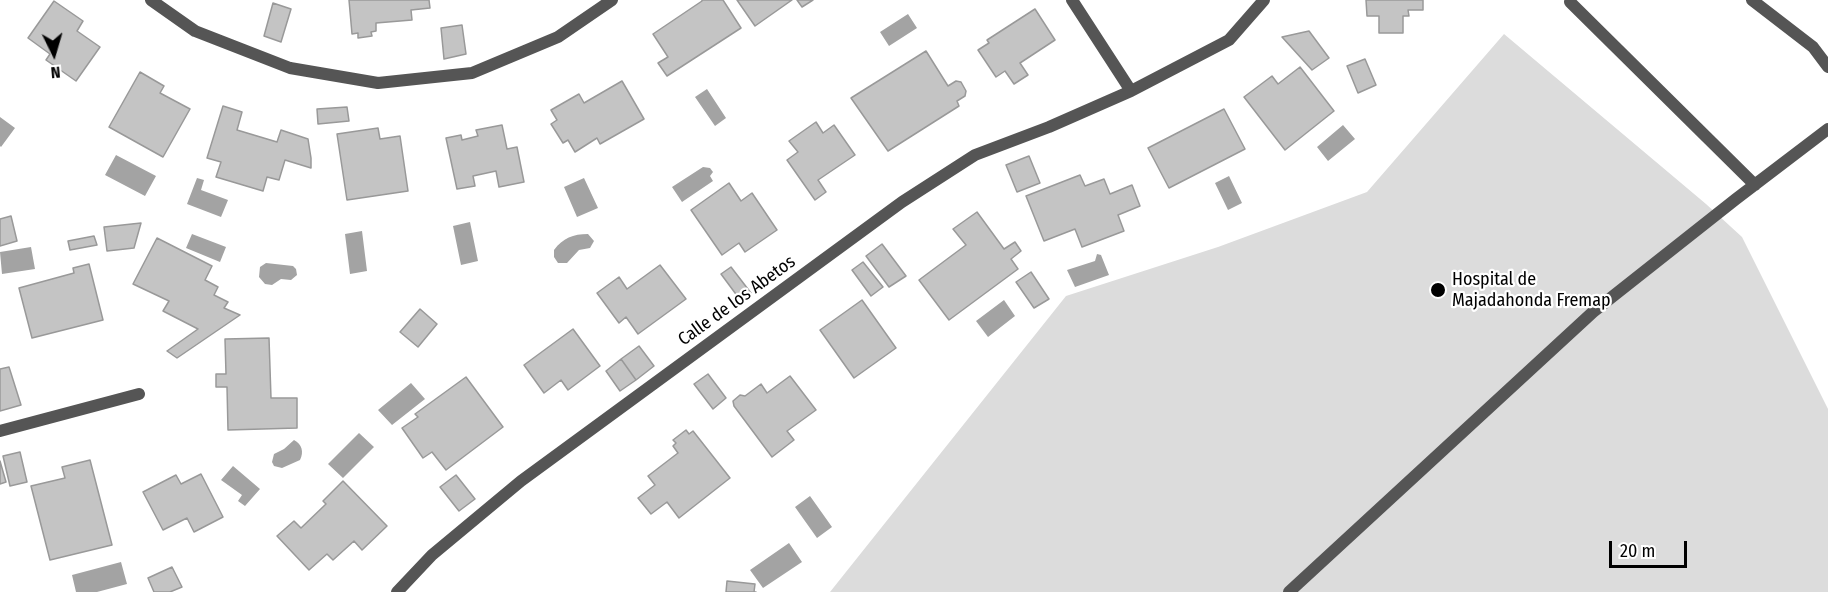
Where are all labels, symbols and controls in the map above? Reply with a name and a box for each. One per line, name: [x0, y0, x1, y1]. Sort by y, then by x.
north arrow: [24, 24, 84, 84]
text: N: [50, 63, 61, 82]
street label: Calle de los Abetos: [674, 251, 800, 351]
place label: Hospital de Majadahonda Fremap: [1452, 269, 1611, 312]
marker: Hospital de Majadahonda Fremap: [1429, 281, 1447, 299]
scale bar: [1612, 529, 1690, 567]
text: 20 m: [1620, 540, 1655, 562]

